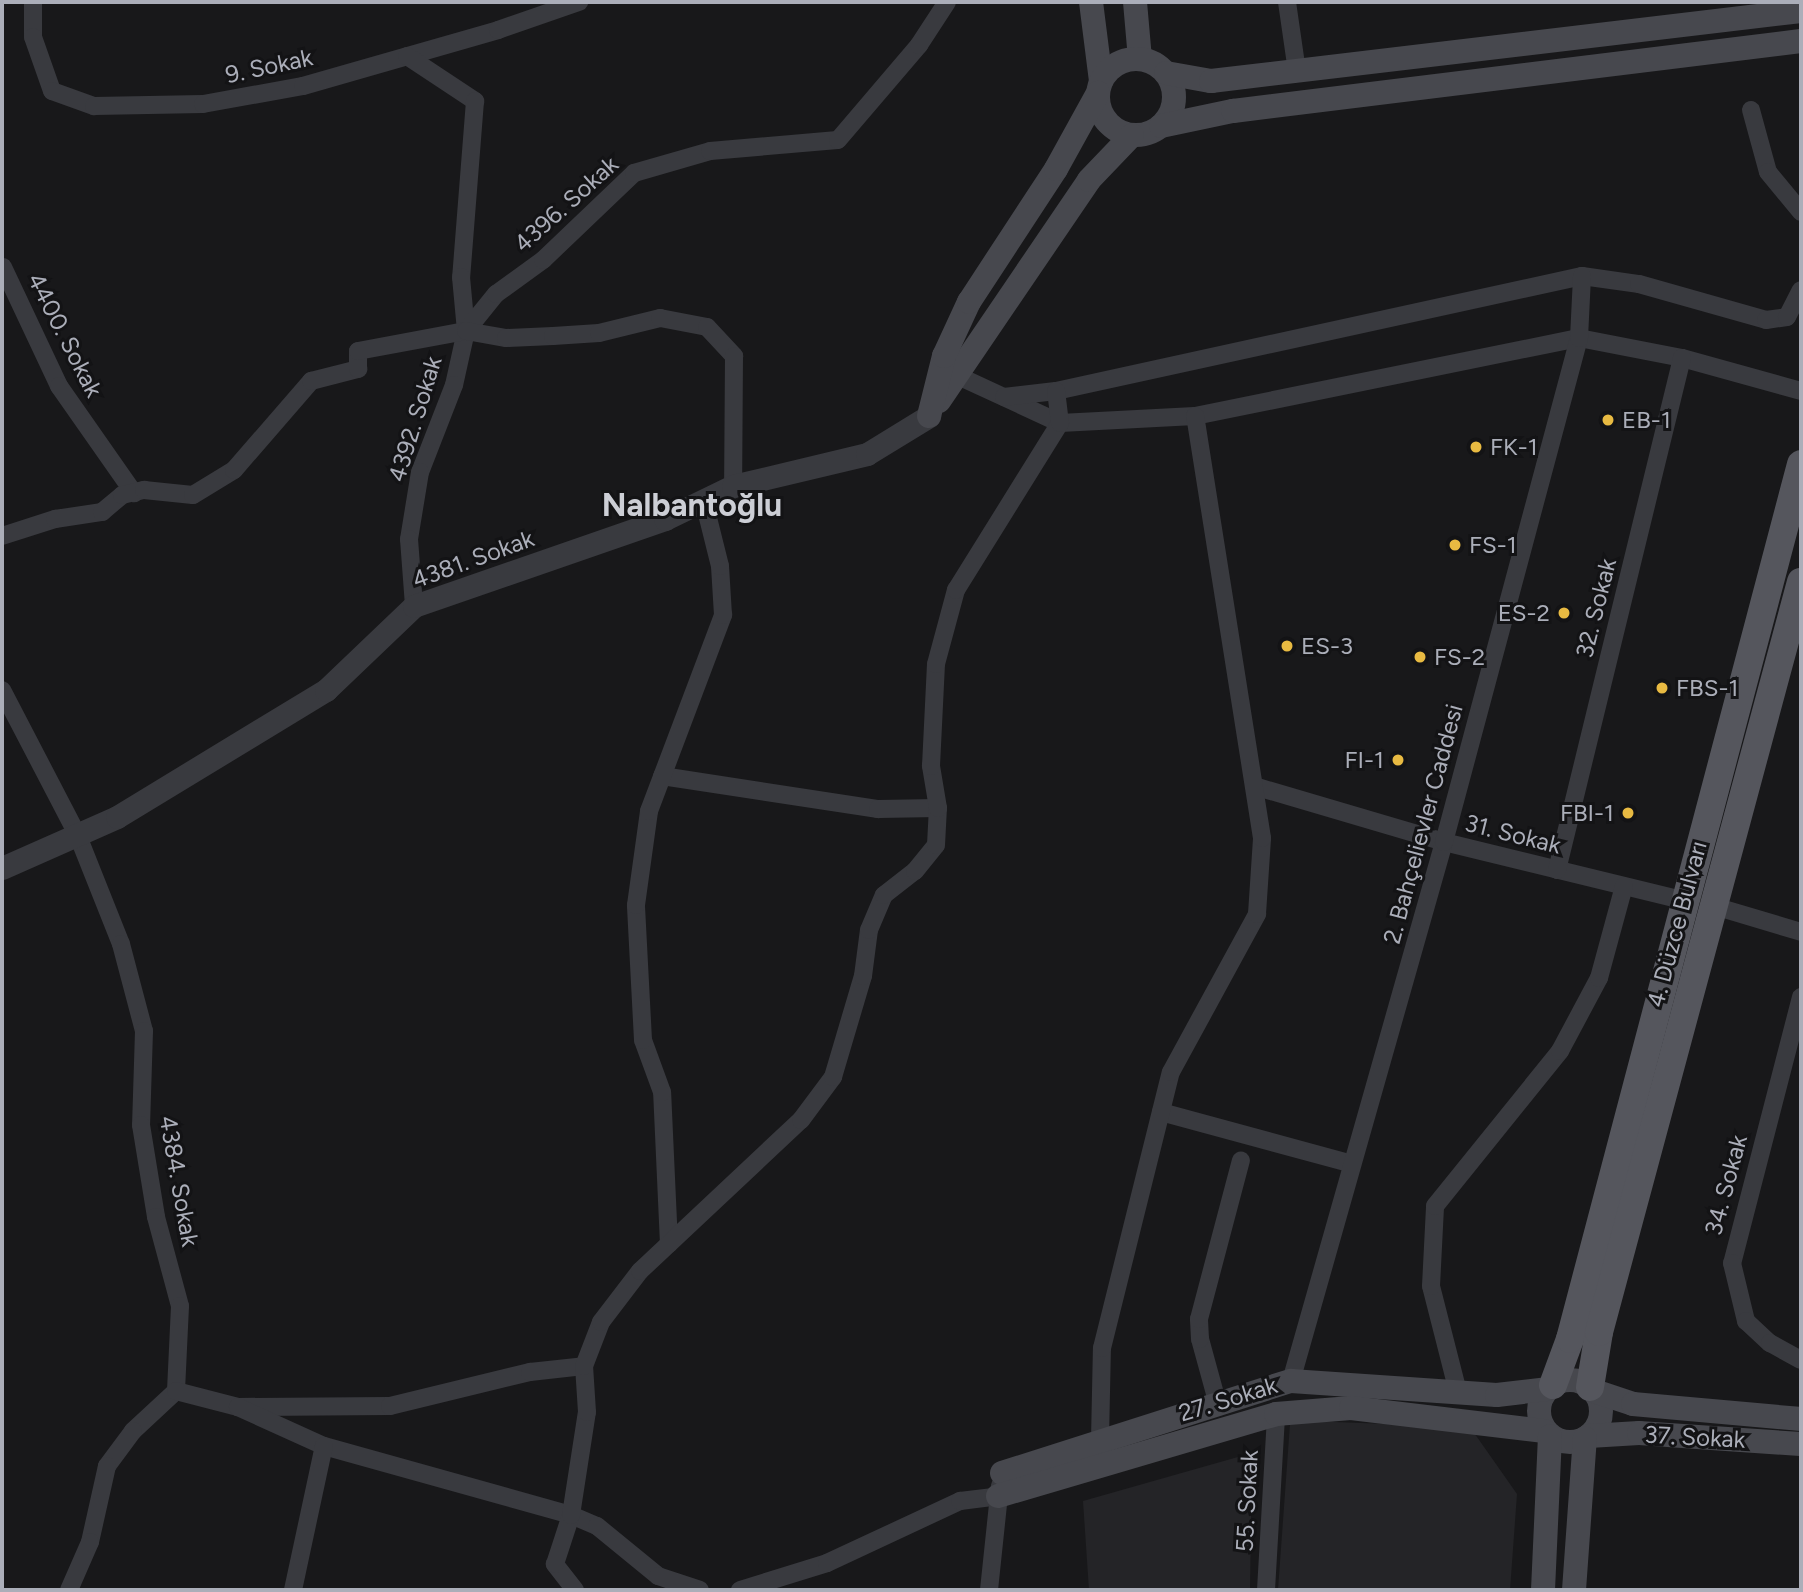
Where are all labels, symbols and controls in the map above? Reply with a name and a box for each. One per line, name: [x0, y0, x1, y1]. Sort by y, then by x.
street label: 9. Sokak: [223, 43, 315, 89]
street label: 4396. Sokak: [508, 150, 624, 258]
street label: 4400. Sokak: [21, 268, 109, 402]
street label: 4392. Sokak: [382, 353, 448, 485]
place label: EB-1: [1622, 406, 1671, 434]
marker: EB-1: [1600, 412, 1616, 428]
place label: FK-1: [1490, 433, 1538, 461]
marker: FK-1: [1468, 439, 1484, 455]
district label: Nalbantoğlu: [602, 486, 782, 524]
street label: 4381. Sokak: [408, 524, 538, 594]
place label: FS-1: [1469, 531, 1517, 559]
marker: FS-1: [1447, 537, 1463, 553]
street label: 32. Sokak: [1570, 555, 1622, 661]
place label: ES-2: [1498, 599, 1550, 627]
marker: ES-2: [1556, 605, 1572, 621]
place label: ES-3: [1301, 632, 1353, 660]
marker: ES-3: [1279, 638, 1295, 654]
place label: FS-2: [1434, 643, 1485, 671]
marker: FS-2: [1412, 649, 1428, 665]
place label: FBS-1: [1676, 674, 1738, 702]
marker: FBS-1: [1654, 680, 1670, 696]
street label: 2. Bahçelievler Caddesi: [1377, 701, 1469, 947]
place label: FI-1: [1345, 746, 1384, 774]
marker: FI-1: [1390, 752, 1406, 768]
place label: FBI-1: [1560, 799, 1614, 827]
marker: FBI-1: [1620, 805, 1636, 821]
street label: 31. Sokak: [1462, 808, 1564, 860]
street label: 4. Düzce Bulvarı: [1641, 838, 1713, 1010]
street label: 4384. Sokak: [153, 1113, 205, 1249]
street label: 34. Sokak: [1699, 1132, 1753, 1238]
street label: 27. Sokak: [1175, 1370, 1281, 1428]
street label: 37. Sokak: [1644, 1420, 1746, 1454]
street label: 55. Sokak: [1230, 1449, 1264, 1553]

